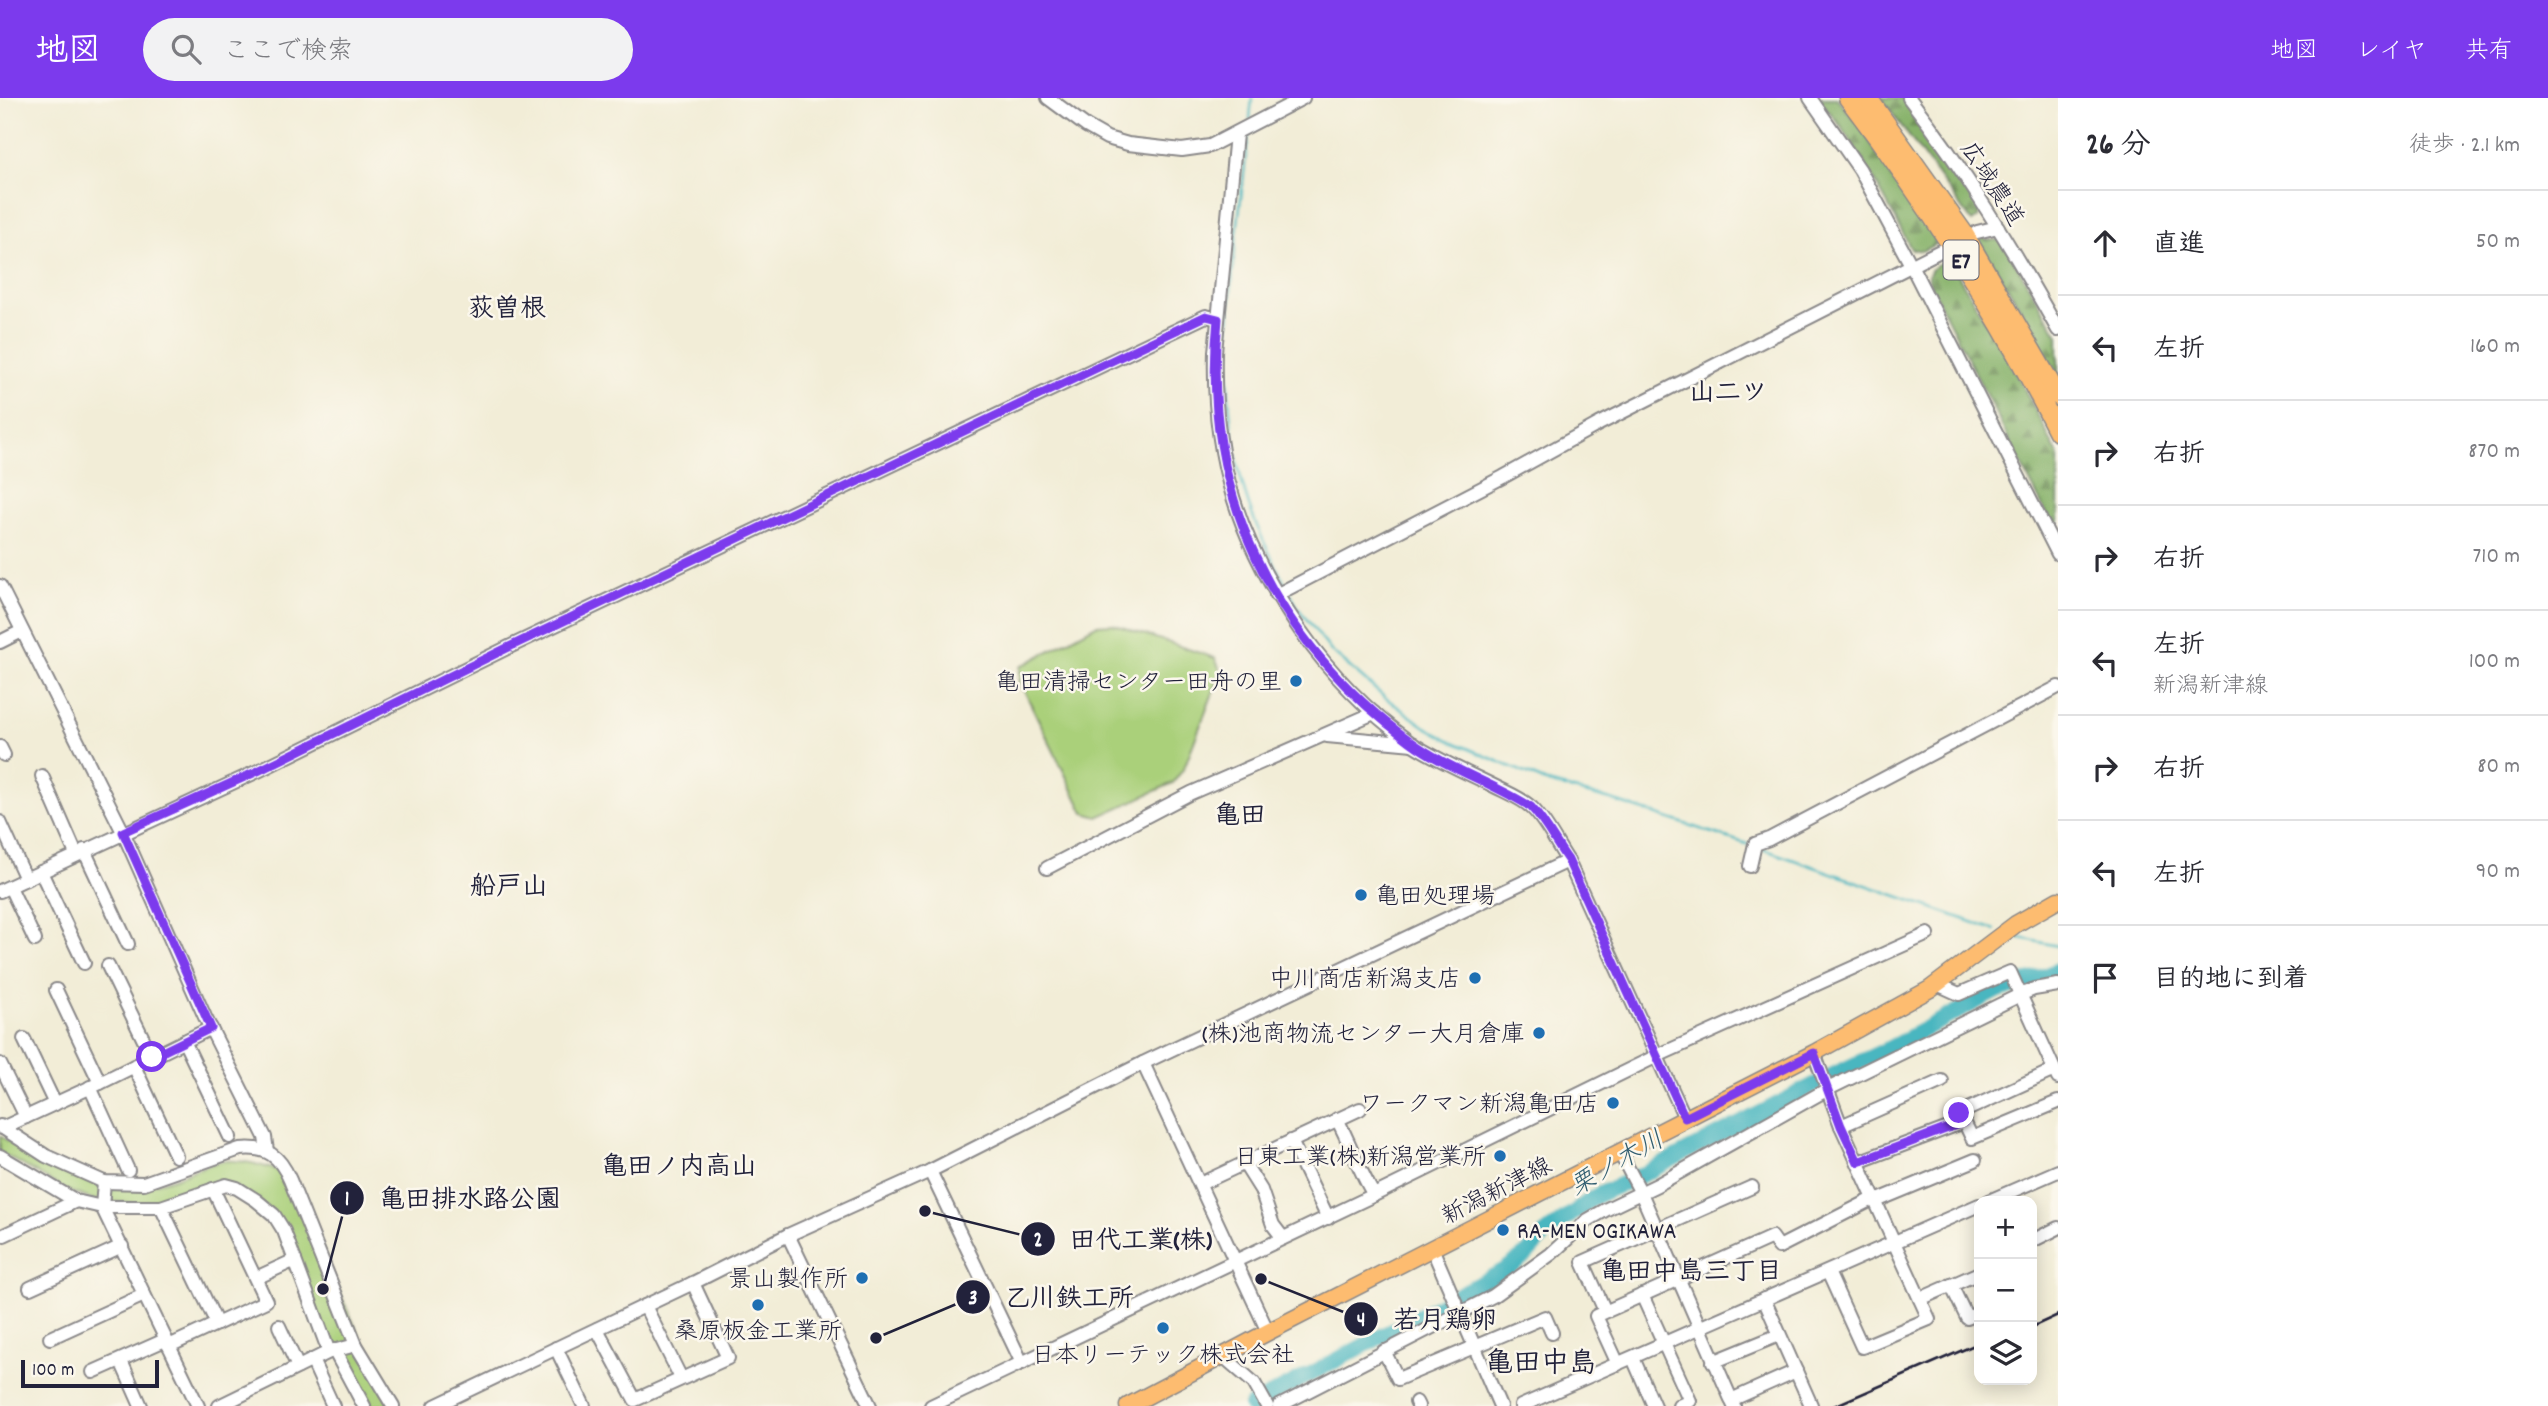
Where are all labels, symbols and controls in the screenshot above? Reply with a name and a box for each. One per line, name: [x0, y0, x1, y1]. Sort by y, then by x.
search box: [143, 18, 633, 81]
text: 地図: [35, 30, 101, 77]
icon: search: [167, 30, 205, 68]
text: ここで検索: [223, 34, 353, 71]
text: 地図: [2270, 35, 2318, 69]
text: レイヤ: [2356, 35, 2427, 69]
text: 共有: [2465, 35, 2513, 69]
text: 26 分: [2086, 126, 2151, 169]
text: 徒歩 · 2.1 km: [2409, 130, 2520, 163]
street label: 広域農道: [1950, 135, 2031, 234]
icon: ahead: [2086, 224, 2124, 262]
text: 50 m: [2476, 226, 2520, 259]
text: 直進: [2153, 227, 2205, 264]
road number: E7: [1944, 240, 1979, 280]
district label: 荻曽根: [468, 292, 546, 329]
icon: left: [2086, 329, 2124, 367]
text: 160 m: [2470, 331, 2520, 364]
text: 左折: [2153, 332, 2205, 369]
district label: 山二ツ: [1689, 376, 1767, 413]
icon: right: [2086, 434, 2124, 472]
text: 870 m: [2468, 436, 2520, 469]
text: 右折: [2153, 437, 2205, 474]
icon: right: [2086, 539, 2124, 577]
text: 710 m: [2473, 541, 2520, 574]
text: 右折: [2153, 542, 2205, 579]
text: 左折: [2153, 628, 2205, 665]
icon: left: [2086, 644, 2124, 682]
text: 100 m: [2469, 646, 2520, 679]
place label: 亀田清掃センター田舟の里: [995, 667, 1282, 701]
text: 新潟新津線: [2153, 671, 2268, 704]
marker: 亀田清掃センター田舟の里: [1288, 673, 1304, 689]
icon: right: [2086, 749, 2124, 787]
text: 80 m: [2477, 751, 2520, 784]
text: 右折: [2153, 752, 2205, 789]
district label: 亀田: [1214, 799, 1266, 836]
icon: left: [2086, 854, 2124, 892]
text: 90 m: [2476, 856, 2520, 889]
text: 左折: [2153, 857, 2205, 894]
district label: 船戸山: [470, 870, 548, 907]
place label: 亀田処理場: [1375, 881, 1495, 915]
marker: 亀田処理場: [1353, 887, 1369, 903]
icon: arrive: [2086, 959, 2124, 997]
text: 目的地に到着: [2153, 962, 2309, 999]
place label: 中川商店新潟支店: [1269, 964, 1461, 998]
marker: 中川商店新潟支店: [1467, 970, 1483, 986]
place label: (株)池商物流センター大月倉庫: [1202, 1019, 1525, 1053]
marker: (株)池商物流センター大月倉庫: [1531, 1025, 1547, 1041]
route start: [136, 1041, 167, 1072]
place label: ワークマン新潟亀田店: [1359, 1089, 1599, 1123]
marker: ワークマン新潟亀田店: [1605, 1095, 1621, 1111]
route end: [1943, 1097, 1974, 1128]
water label: 栗ノ木川: [1563, 1123, 1672, 1207]
place label: 日東工業(株)新潟営業所: [1234, 1142, 1486, 1176]
marker: 日東工業(株)新潟営業所: [1492, 1148, 1508, 1164]
district label: 亀田ノ内高山: [601, 1150, 757, 1187]
street label: 新潟新津線: [1436, 1150, 1559, 1235]
callout: 亀田排水路公園: [330, 1174, 575, 1221]
text: 亀田排水路公園: [379, 1183, 561, 1220]
text: 1: [345, 1186, 349, 1216]
map controls: [1974, 1196, 2037, 1385]
button: +: [1974, 1196, 2037, 1259]
callout: 田代工業(株): [1020, 1216, 1226, 1263]
place label: RA-MEN OGIKAWA: [1517, 1216, 1677, 1250]
marker: RA-MEN OGIKAWA: [1495, 1222, 1511, 1238]
text: 田代工業(株): [1069, 1224, 1213, 1261]
text: 2: [1033, 1227, 1043, 1257]
district label: 亀田中島三丁目: [1600, 1255, 1782, 1292]
button: −: [1974, 1259, 2037, 1322]
place label: 景山製作所: [728, 1264, 848, 1298]
marker: 景山製作所: [854, 1270, 870, 1286]
callout: 乙川鉄工所: [955, 1273, 1148, 1320]
text: 乙川鉄工所: [1004, 1282, 1134, 1319]
text: 3: [968, 1285, 978, 1315]
callout: 若月鶏卵: [1344, 1296, 1511, 1343]
marker: 桑原板金工業所: [750, 1297, 766, 1313]
text: 若月鶏卵: [1393, 1304, 1497, 1341]
text: 4: [1357, 1307, 1365, 1337]
place label: 桑原板金工業所: [674, 1316, 842, 1350]
marker: 日本リーテック株式会社: [1155, 1320, 1171, 1336]
button: layers: [1974, 1322, 2037, 1385]
place label: 日本リーテック株式会社: [1031, 1340, 1295, 1374]
district label: 亀田中島: [1485, 1346, 1597, 1386]
scale bar: [21, 1357, 159, 1389]
text: 100 m: [32, 1358, 74, 1385]

